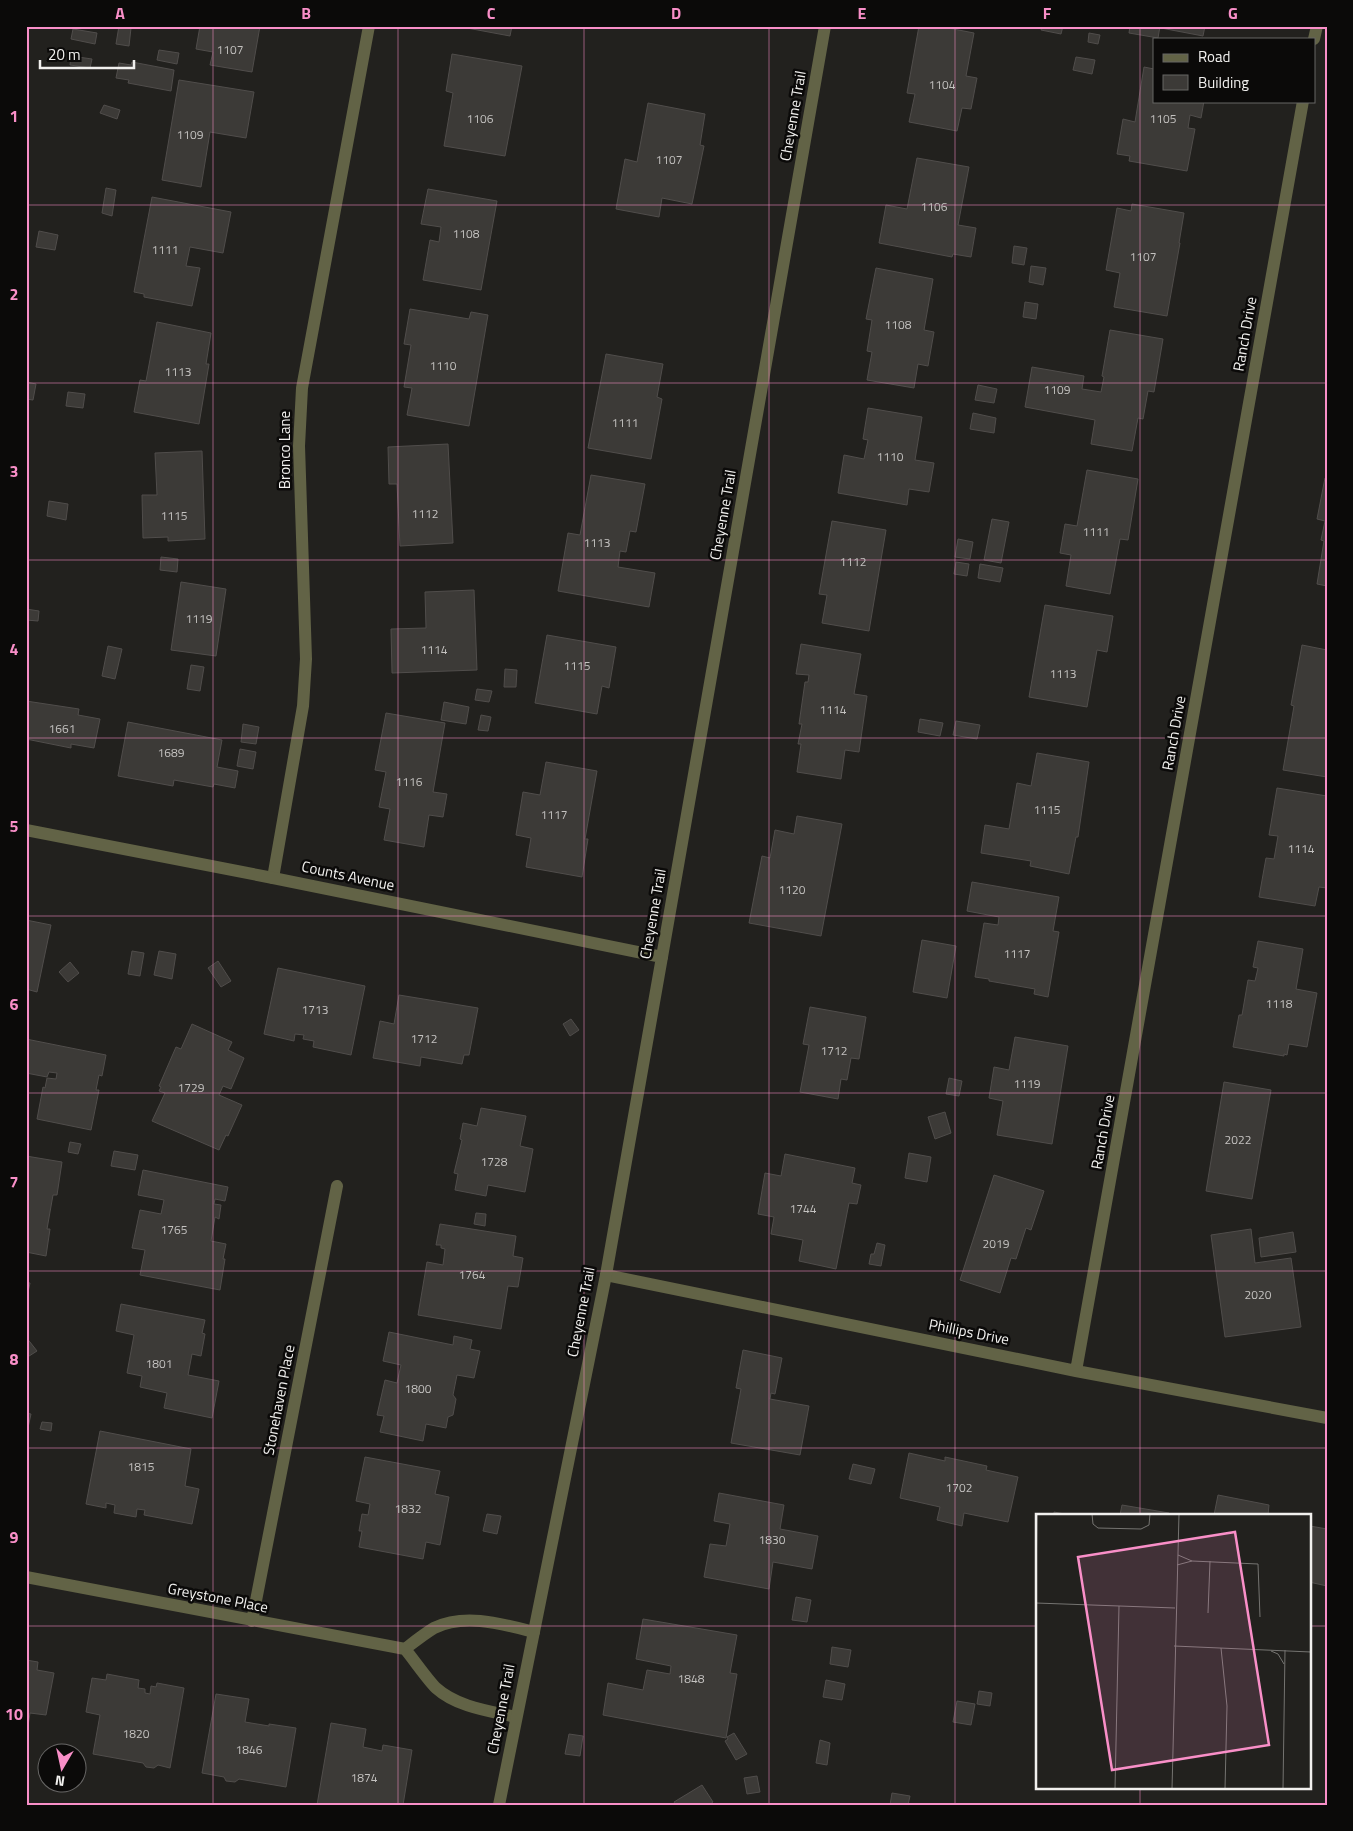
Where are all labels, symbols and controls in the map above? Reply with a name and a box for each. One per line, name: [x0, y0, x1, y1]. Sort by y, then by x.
text: A: [115, 1, 125, 25]
text: B: [301, 1, 311, 25]
text: C: [487, 1, 496, 25]
text: D: [671, 1, 681, 25]
text: E: [858, 1, 867, 25]
text: F: [1043, 1, 1052, 25]
text: G: [1228, 1, 1238, 25]
scale bar: [40, 38, 134, 70]
legend: [1153, 38, 1316, 102]
house number: 1107: [217, 40, 243, 59]
text: 20 m: [48, 43, 81, 66]
text: Road: [1198, 45, 1230, 68]
street label: Cheyenne Trail: [773, 69, 812, 163]
text: Building: [1198, 71, 1249, 94]
house number: 1104: [929, 75, 956, 94]
text: 1: [10, 104, 18, 128]
house number: 1106: [467, 109, 494, 128]
house number: 1105: [1150, 109, 1177, 128]
house number: 1109: [177, 125, 204, 144]
house number: 1107: [656, 150, 682, 169]
house number: 1106: [921, 197, 948, 216]
house number: 1108: [453, 224, 480, 243]
house number: 1111: [152, 240, 178, 259]
house number: 1107: [1130, 247, 1156, 266]
text: 2: [10, 282, 18, 306]
street label: Ranch Drive: [1227, 295, 1262, 373]
house number: 1108: [885, 315, 912, 334]
house number: 1110: [430, 356, 457, 375]
house number: 1113: [165, 362, 191, 381]
house number: 1109: [1044, 380, 1071, 399]
street label: Bronco Lane: [273, 411, 296, 489]
house number: 1111: [612, 413, 638, 432]
house number: 1110: [877, 447, 904, 466]
text: 3: [10, 459, 18, 483]
street label: Cheyenne Trail: [703, 468, 742, 562]
house number: 1112: [412, 504, 438, 523]
house number: 1115: [161, 506, 188, 525]
house number: 1111: [1083, 522, 1109, 541]
house number: 1113: [584, 533, 610, 552]
house number: 1112: [840, 552, 866, 571]
house number: 1119: [186, 609, 213, 628]
text: 4: [10, 637, 19, 661]
house number: 1114: [421, 640, 448, 659]
house number: 1115: [564, 656, 591, 675]
house number: 1113: [1050, 664, 1076, 683]
street label: Ranch Drive: [1156, 694, 1191, 772]
house number: 1114: [820, 700, 847, 719]
house number: 1661: [49, 719, 75, 738]
house number: 1689: [158, 743, 185, 762]
house number: 1116: [396, 772, 423, 791]
house number: 1115: [1034, 800, 1061, 819]
house number: 1117: [541, 805, 567, 824]
text: 5: [10, 814, 19, 838]
house number: 1114: [1288, 839, 1315, 858]
street label: Counts Avenue: [300, 854, 397, 897]
street label: Cheyenne Trail: [633, 867, 672, 961]
house number: 1120: [779, 880, 806, 899]
house number: 1117: [1004, 944, 1030, 963]
text: 6: [10, 992, 19, 1016]
house number: 1118: [1266, 994, 1293, 1013]
house number: 1713: [302, 1000, 328, 1019]
house number: 1712: [411, 1029, 437, 1048]
house number: 1712: [821, 1041, 847, 1060]
house number: 1119: [1014, 1074, 1041, 1093]
house number: 1729: [178, 1078, 205, 1097]
street label: Ranch Drive: [1085, 1093, 1120, 1171]
house number: 2022: [1225, 1130, 1251, 1149]
house number: 1728: [481, 1152, 508, 1171]
text: 7: [10, 1170, 18, 1194]
house number: 1744: [790, 1199, 817, 1218]
house number: 1765: [161, 1220, 188, 1239]
house number: 2019: [983, 1234, 1010, 1253]
house number: 1764: [459, 1265, 486, 1284]
street label: Cheyenne Trail: [561, 1265, 601, 1359]
house number: 2020: [1245, 1285, 1272, 1304]
street label: Phillips Drive: [927, 1312, 1011, 1351]
street label: Stonehaven Place: [257, 1343, 301, 1457]
text: 8: [10, 1347, 19, 1371]
house number: 1801: [146, 1354, 172, 1373]
house number: 1800: [405, 1379, 432, 1398]
house number: 1815: [128, 1457, 155, 1476]
house number: 1702: [946, 1478, 972, 1497]
house number: 1832: [395, 1499, 421, 1518]
inset map: [1036, 1514, 1310, 1788]
text: 9: [10, 1525, 19, 1549]
house number: 1830: [759, 1530, 786, 1549]
street label: Greystone Place: [166, 1577, 270, 1619]
street label: Cheyenne Trail: [481, 1662, 521, 1756]
house number: 1848: [678, 1669, 705, 1688]
text: 10: [5, 1702, 23, 1726]
house number: 1820: [123, 1724, 150, 1743]
house number: 1846: [236, 1740, 263, 1759]
north arrow: [38, 1744, 88, 1794]
house number: 1874: [351, 1768, 378, 1787]
text: N: [53, 1770, 66, 1792]

